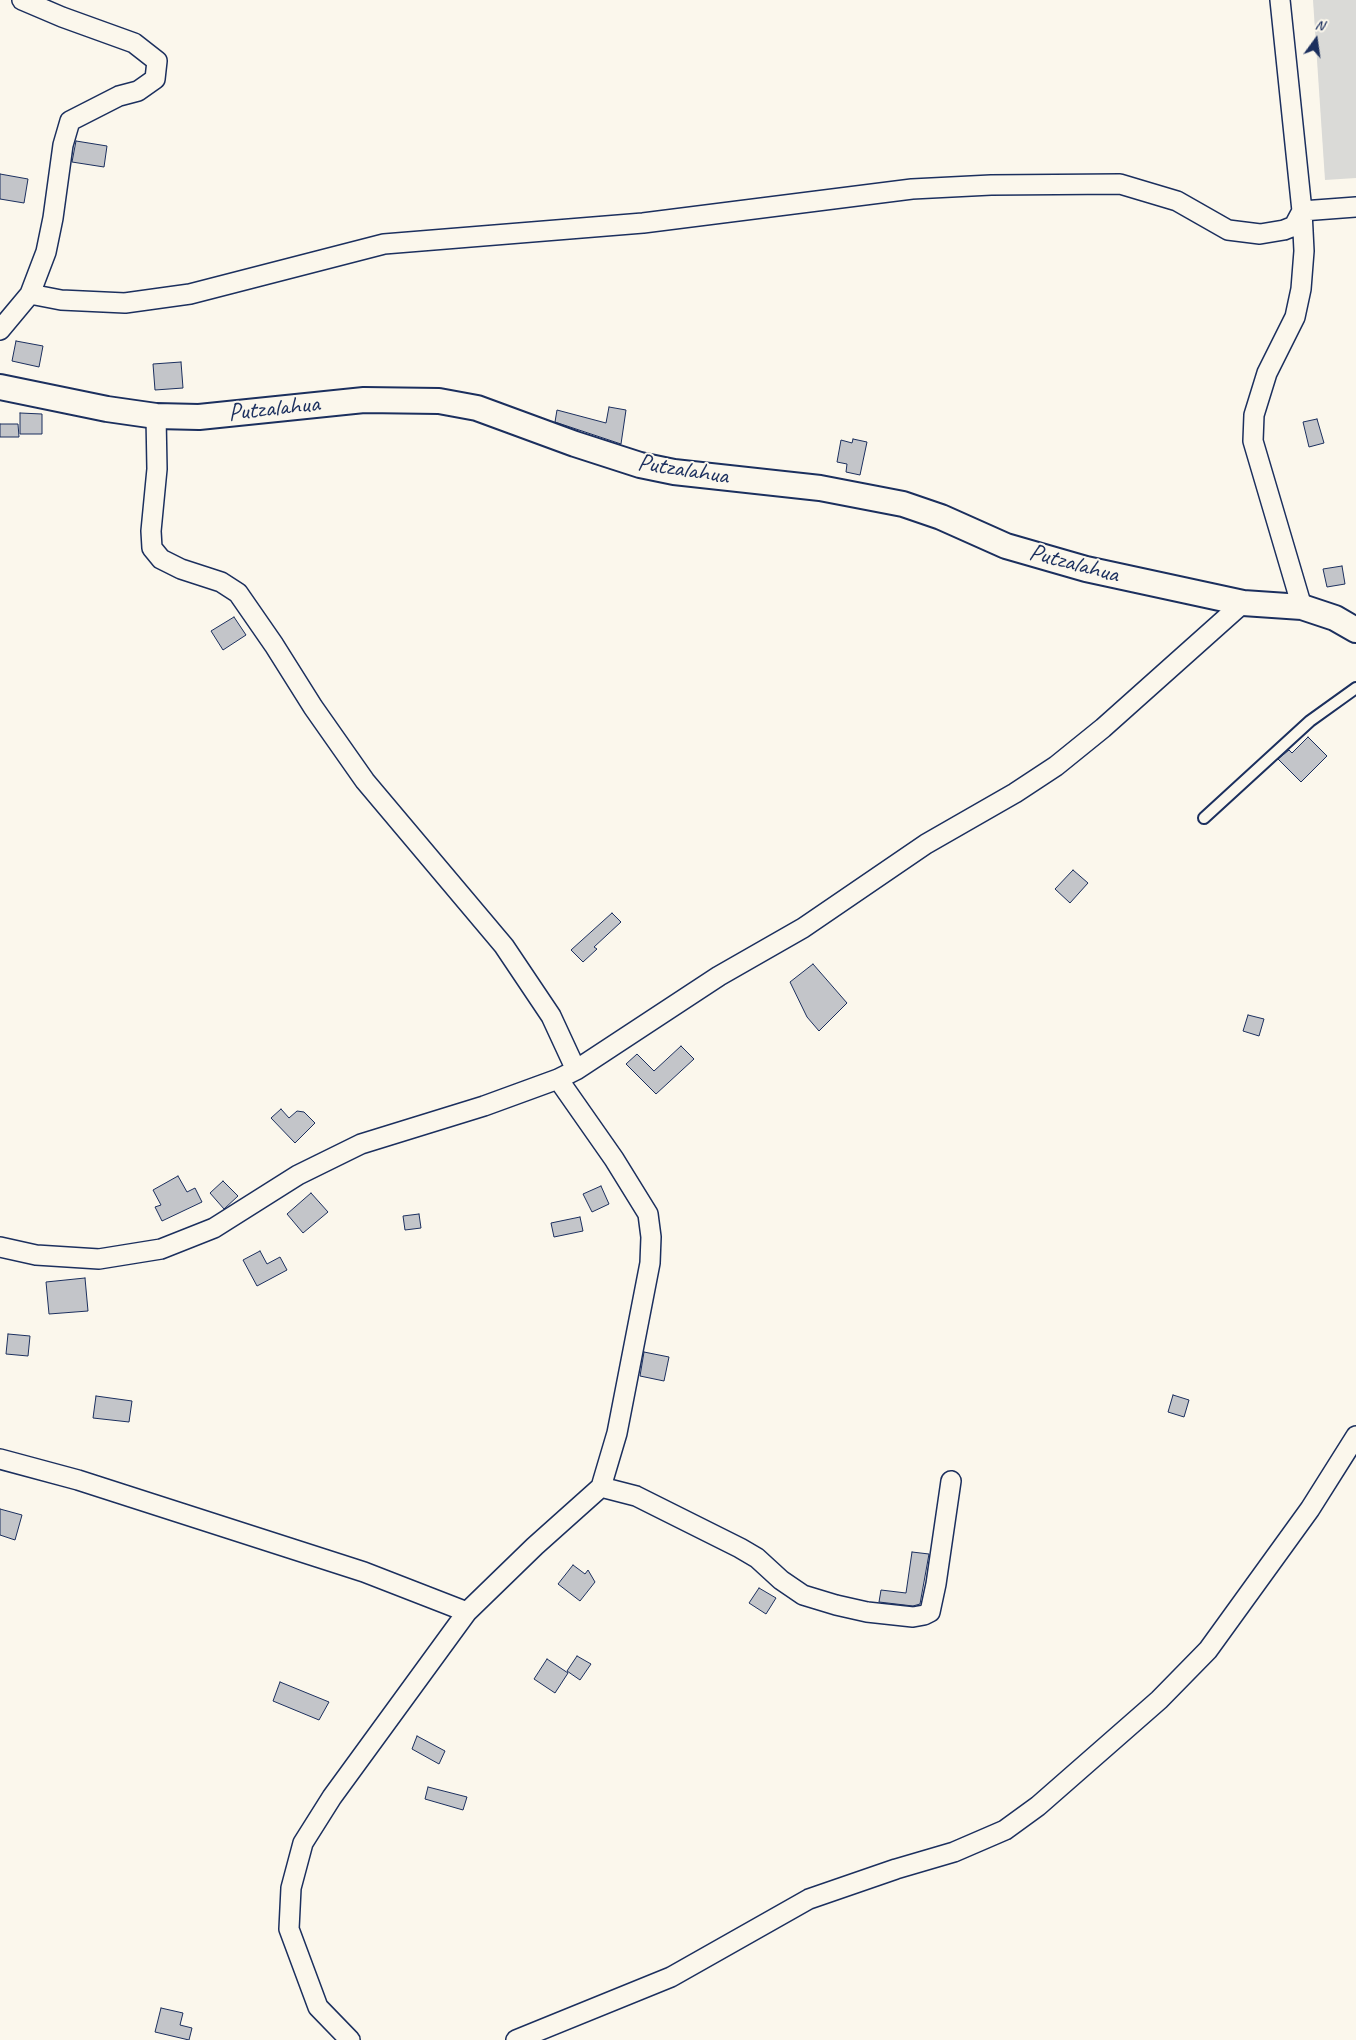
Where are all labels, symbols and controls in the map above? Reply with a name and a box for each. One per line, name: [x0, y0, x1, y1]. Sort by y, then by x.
north arrow: [1291, 15, 1341, 65]
text: N: [1313, 16, 1326, 34]
street label: Putzalahua: [227, 389, 321, 429]
street label: Putzalahua: [635, 448, 731, 492]
street label: Putzalahua: [1026, 538, 1122, 590]

